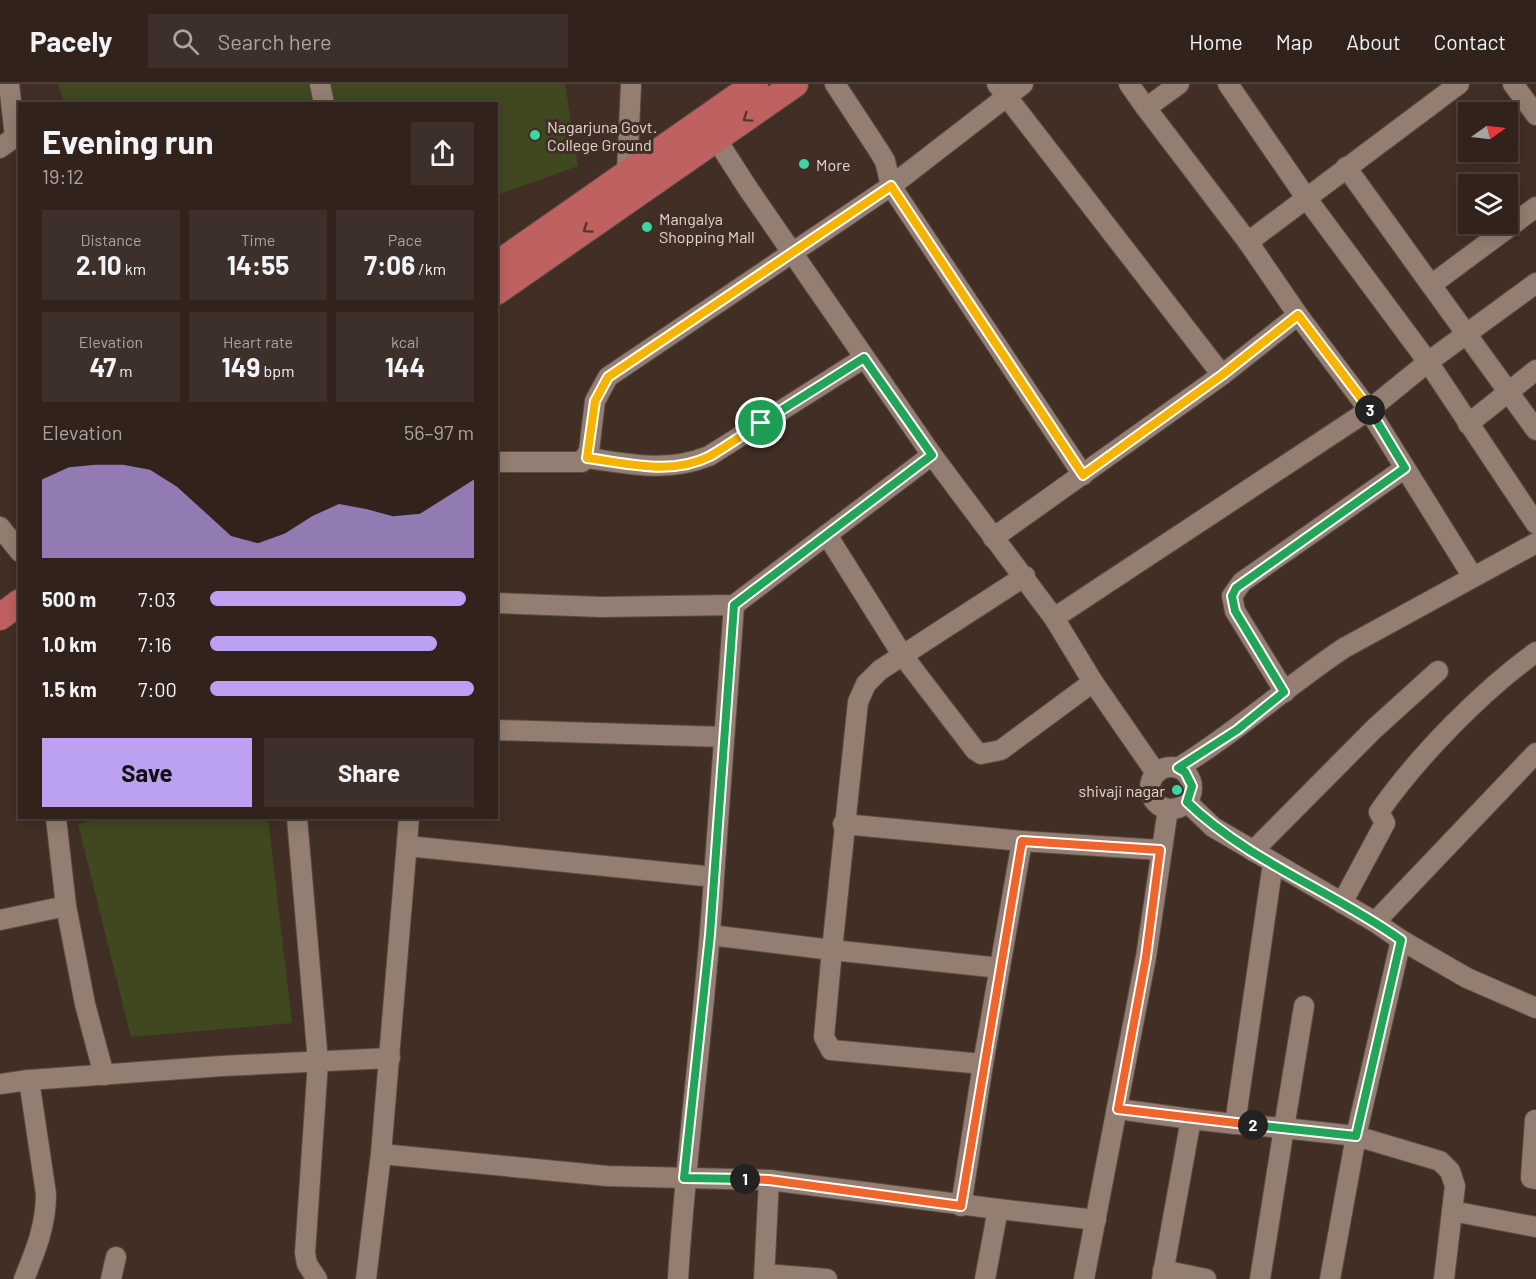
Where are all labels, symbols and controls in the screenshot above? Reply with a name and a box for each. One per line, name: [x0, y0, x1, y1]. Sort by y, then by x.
search box: [148, 14, 568, 68]
text: Pacely: [30, 24, 112, 58]
icon: search: [169, 25, 202, 58]
text: Search here: [217, 28, 332, 54]
text: Home: [1189, 29, 1243, 54]
text: Map: [1276, 29, 1313, 54]
text: About: [1346, 29, 1401, 54]
text: Contact: [1434, 29, 1506, 54]
north arrow: [1458, 102, 1518, 162]
map controls: [1458, 102, 1518, 234]
one-way arrow: [743, 111, 754, 122]
place label: Nagarjuna Govt. College Ground: [547, 117, 657, 154]
text: Evening run: [42, 121, 214, 161]
button: share: [411, 122, 474, 185]
marker: Nagarjuna Govt. College Ground: [528, 128, 542, 142]
place label: More: [816, 155, 850, 174]
marker: More: [797, 157, 811, 171]
text: 19:12: [42, 164, 84, 188]
button: layers: [1458, 174, 1518, 234]
place label: Mangalya Shopping Mall: [659, 209, 755, 246]
marker: Mangalya Shopping Mall: [640, 220, 654, 234]
one-way arrow: [583, 222, 594, 233]
text: Distance: [81, 230, 141, 249]
text: Time: [241, 230, 275, 249]
text: Pace: [388, 230, 422, 249]
text: 2.10: [76, 249, 122, 280]
text: 14:55: [227, 249, 289, 280]
text: 7:06: [364, 249, 415, 280]
text: km: [122, 259, 146, 278]
text: /km: [415, 259, 446, 278]
text: Elevation: [79, 332, 143, 351]
text: Heart rate: [223, 332, 293, 351]
text: kcal: [391, 332, 419, 351]
text: 47: [89, 351, 116, 382]
text: 149: [222, 351, 260, 382]
text: 144: [385, 351, 425, 382]
text: m: [116, 361, 133, 380]
text: bpm: [260, 361, 294, 380]
pin: 3: [1355, 395, 1385, 425]
pin: [735, 397, 786, 448]
text: 3: [1366, 400, 1374, 419]
icon: arrive: [744, 406, 777, 439]
text: Elevation: [42, 420, 123, 444]
text: 56–97 m: [404, 420, 474, 444]
text: 500 m: [42, 587, 96, 611]
text: 7:03: [138, 587, 176, 611]
text: 1.0 km: [42, 632, 97, 656]
text: 7:16: [138, 632, 172, 656]
text: 1.5 km: [42, 677, 97, 701]
text: 7:00: [138, 677, 177, 701]
button: Save: [42, 738, 252, 807]
button: Share: [264, 738, 474, 807]
place label: shivaji nagar: [1078, 781, 1165, 800]
marker: shivaji nagar: [1170, 783, 1184, 797]
pin: 2: [1238, 1110, 1268, 1140]
text: 2: [1249, 1115, 1257, 1134]
pin: 1: [730, 1164, 760, 1194]
text: 1: [742, 1169, 748, 1188]

